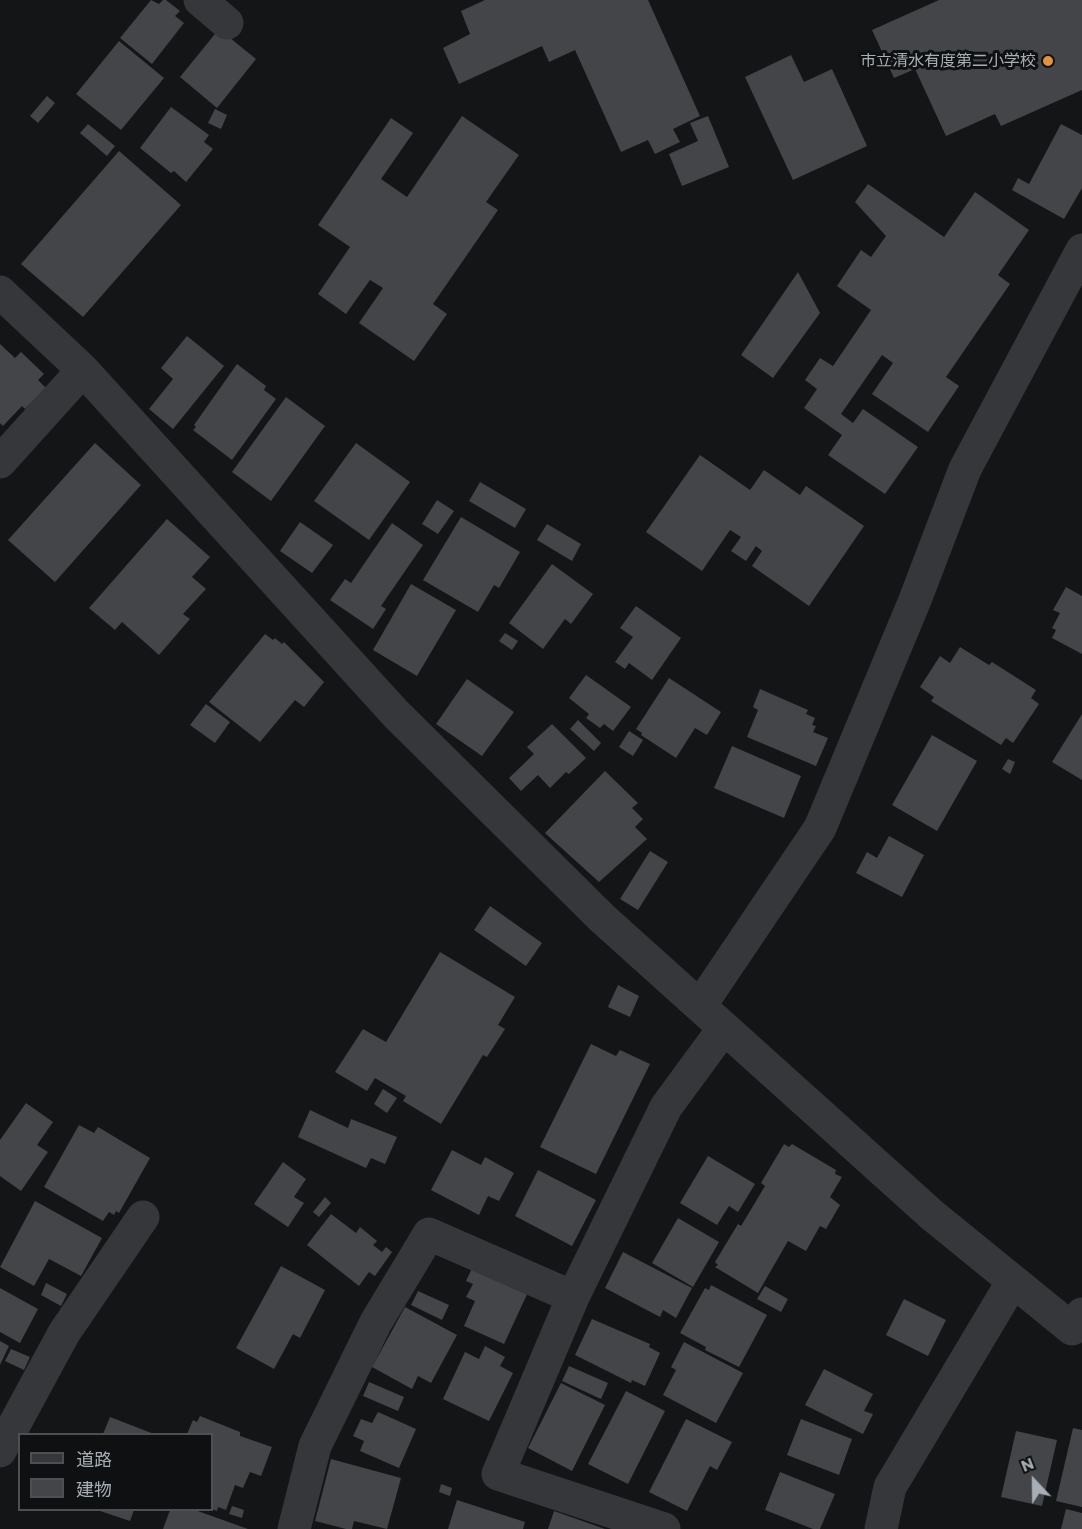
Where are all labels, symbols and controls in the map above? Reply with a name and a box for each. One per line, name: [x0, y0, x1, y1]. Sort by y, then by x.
place label: 市立清水有度第二小学校: [860, 51, 1036, 71]
marker: 市立清水有度第二小学校: [1041, 54, 1055, 68]
legend: [18, 1433, 213, 1511]
text: 道路: [76, 1448, 112, 1470]
north arrow: [1004, 1451, 1064, 1511]
text: N: [1018, 1453, 1036, 1475]
text: 建物: [76, 1478, 112, 1500]

